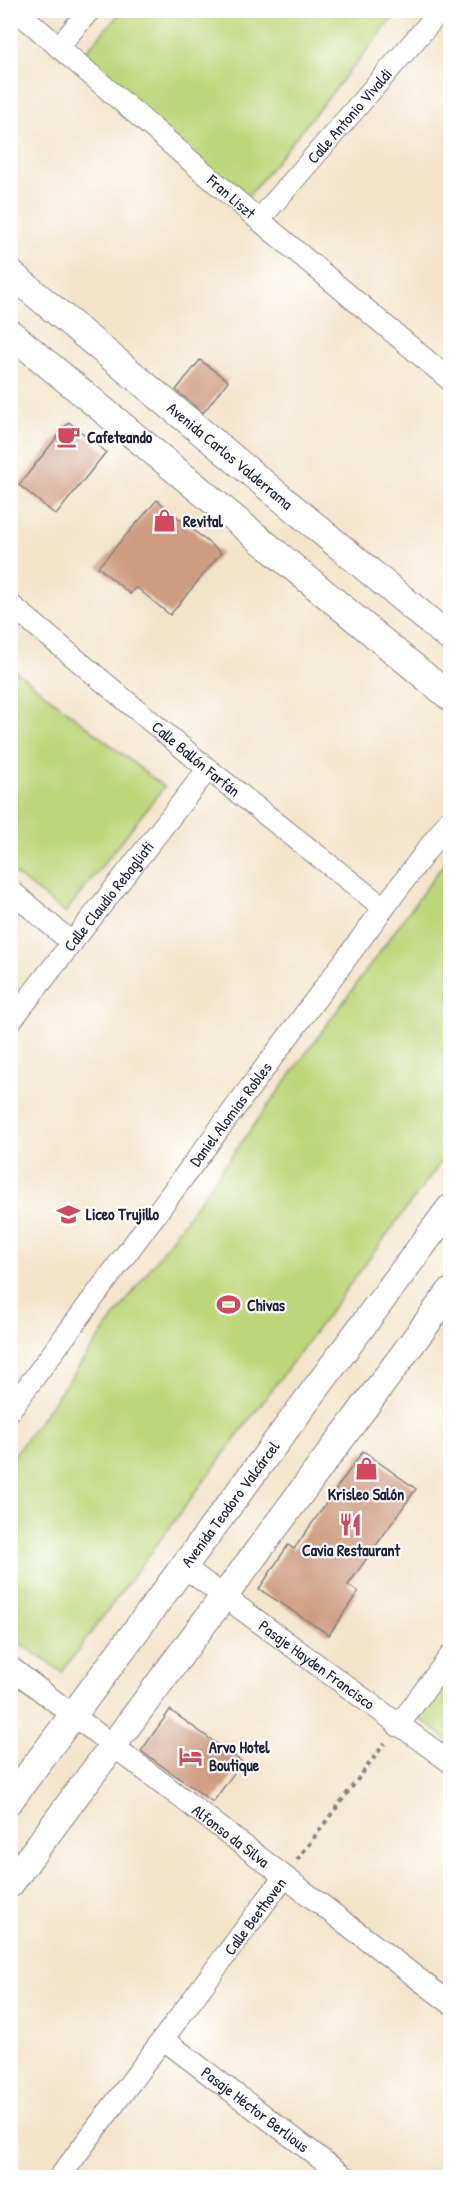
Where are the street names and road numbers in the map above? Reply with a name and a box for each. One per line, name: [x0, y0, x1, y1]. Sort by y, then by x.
street label: Calle Antonio Vivaldi: [302, 63, 397, 168]
street label: Fran Liszt: [202, 169, 261, 224]
street label: Avenida Carlos Valderrama: [163, 397, 298, 514]
street label: Calle Ballón Farfán: [147, 716, 245, 801]
street label: Calle Claudio Rebagliati: [58, 836, 159, 956]
street label: Daniel Alomias Robles: [184, 1057, 277, 1171]
street label: Avenida Teodoro Valcárcel: [176, 1436, 285, 1571]
street label: Pasaje Hayden Francisco: [255, 1615, 380, 1715]
street label: Alfonso da Silva: [188, 1799, 274, 1872]
street label: Calle Beethoven: [219, 1873, 291, 1959]
street label: Pasaje Héctor Berlious: [197, 2061, 314, 2157]

